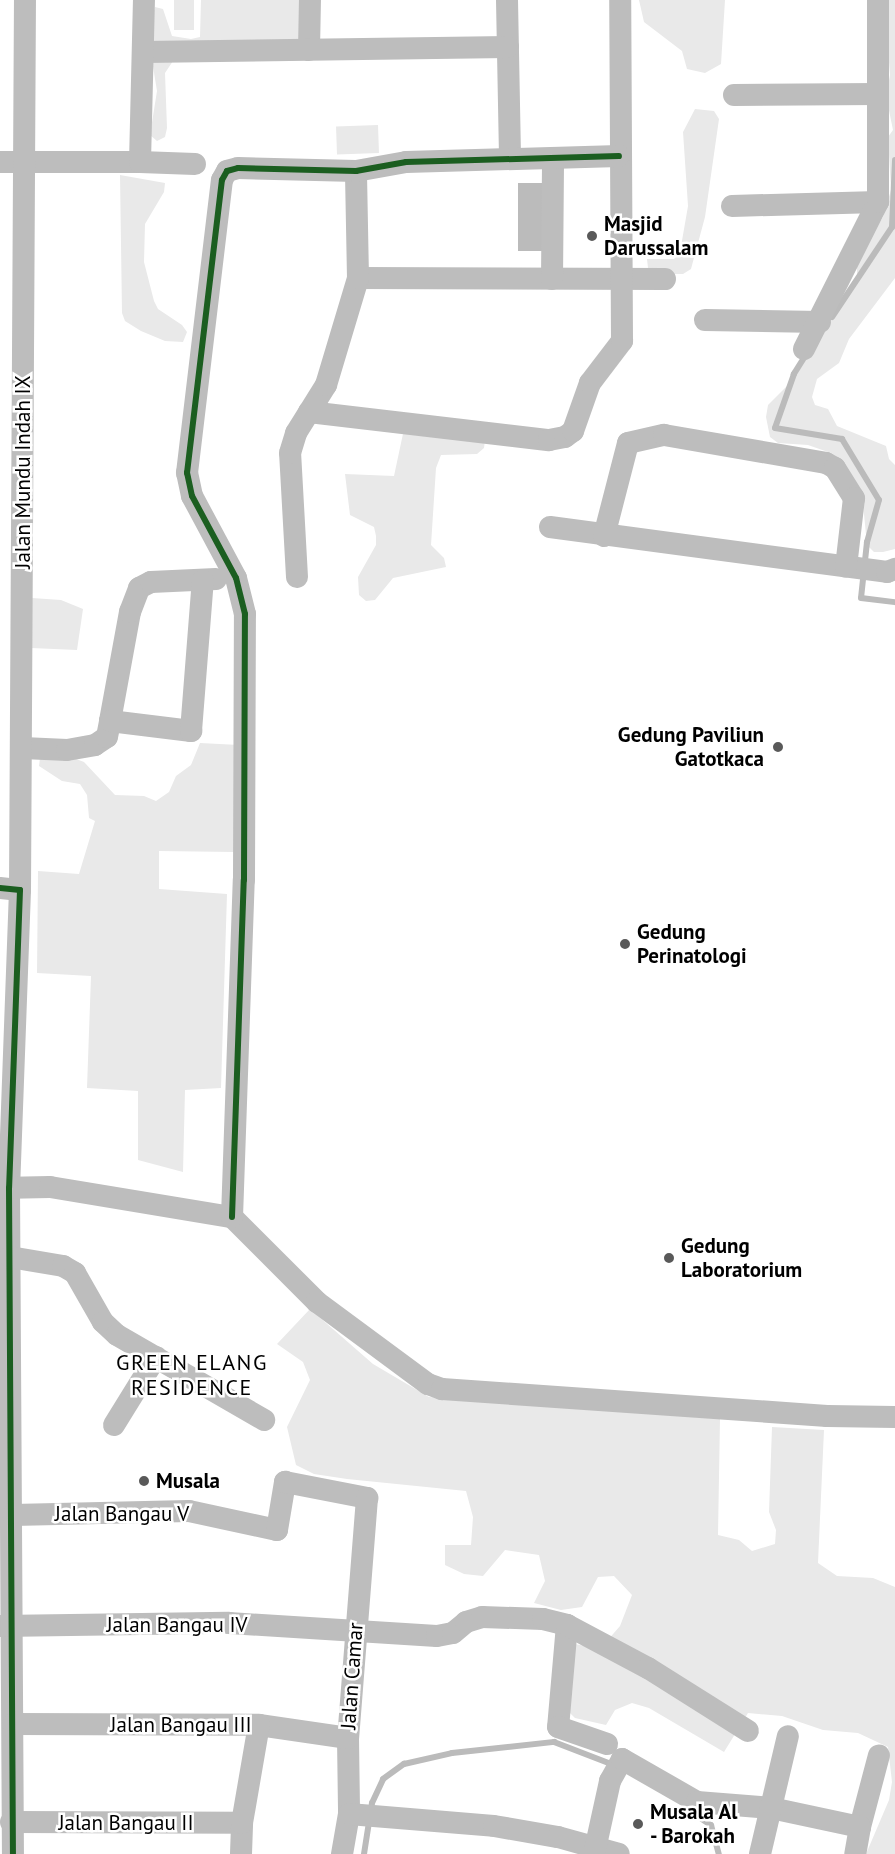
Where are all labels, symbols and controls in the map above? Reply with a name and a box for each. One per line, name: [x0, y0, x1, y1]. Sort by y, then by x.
place label: Masjid Darussalam: [604, 211, 708, 261]
marker: Masjid Darussalam: [585, 229, 599, 243]
street label: Jalan Mundu Indah IX: [10, 375, 36, 569]
place label: Gedung Paviliun Gatotkaca: [618, 722, 764, 772]
marker: Gedung Paviliun Gatotkaca: [769, 738, 787, 756]
place label: Gedung Perinatologi: [637, 919, 747, 969]
marker: Gedung Perinatologi: [618, 937, 632, 951]
place label: Gedung Laboratorium: [681, 1233, 802, 1283]
marker: Gedung Laboratorium: [662, 1251, 676, 1265]
district label: GREEN ELANG RESIDENCE: [116, 1349, 268, 1400]
place label: Musala: [156, 1468, 220, 1494]
marker: Musala: [137, 1474, 151, 1488]
street label: Jalan Bangau V: [55, 1501, 189, 1527]
street label: Jalan Bangau IV: [107, 1612, 247, 1638]
street label: Jalan Camar: [336, 1622, 368, 1730]
street label: Jalan Bangau III: [110, 1712, 252, 1738]
place label: Musala Al - Barokah: [650, 1799, 738, 1849]
street label: Jalan Bangau II: [58, 1810, 194, 1836]
marker: Musala Al - Barokah: [631, 1817, 645, 1831]

